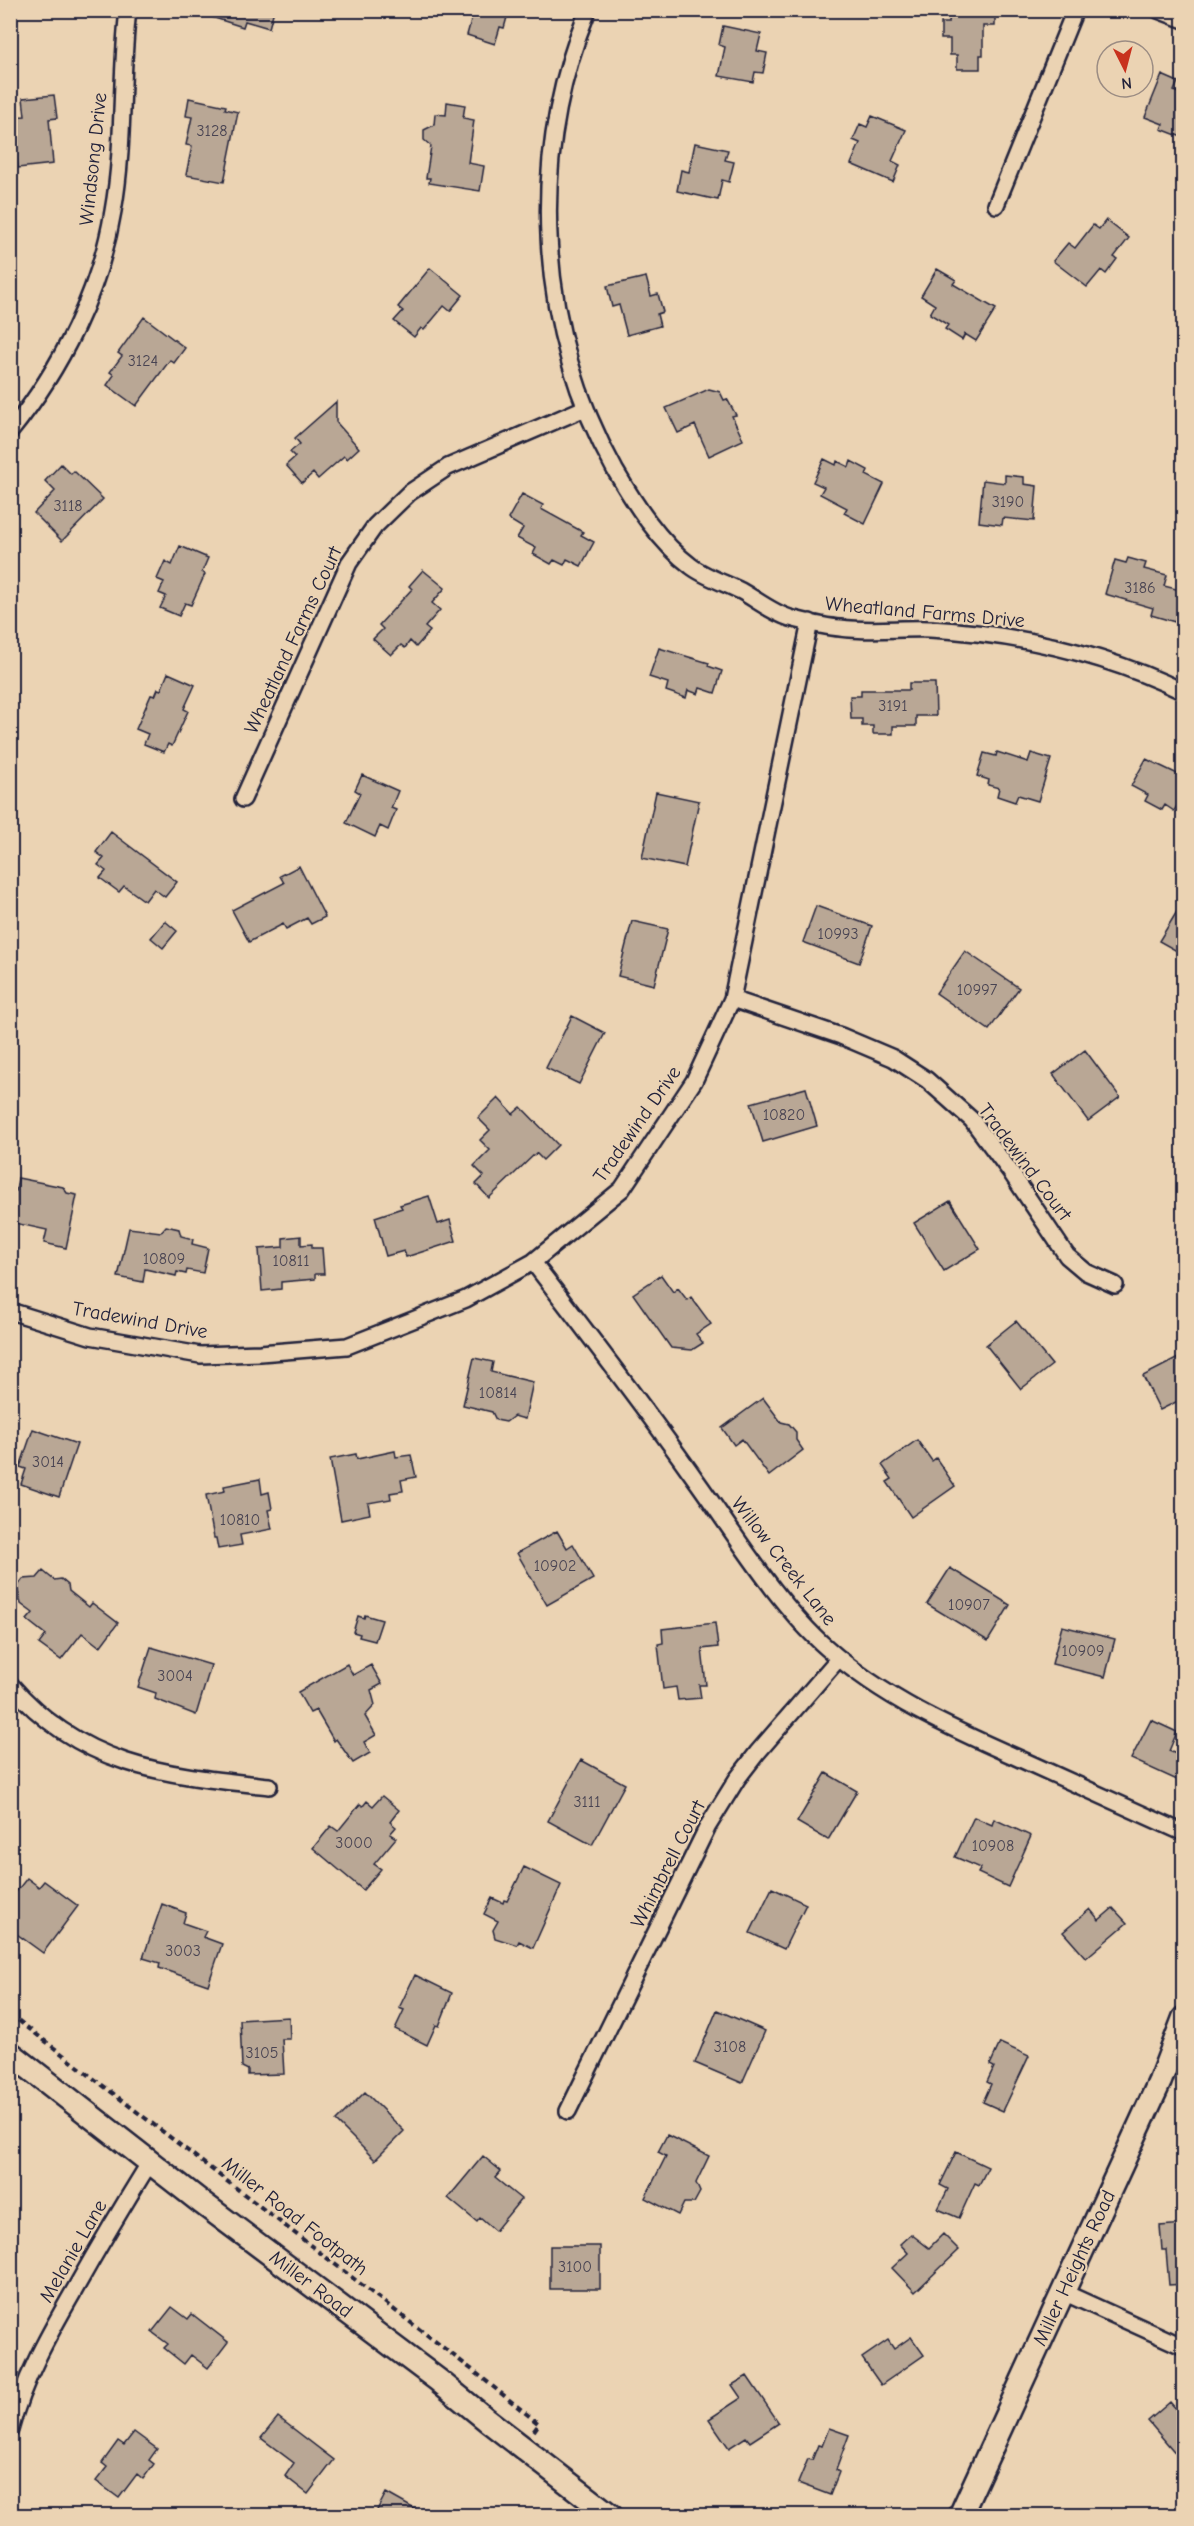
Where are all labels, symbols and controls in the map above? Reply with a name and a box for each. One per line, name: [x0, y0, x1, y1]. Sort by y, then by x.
north arrow: [1095, 39, 1155, 99]
text: N: [1120, 73, 1133, 92]
street label: Windsong Drive: [75, 91, 111, 227]
house number: 3128: [196, 122, 228, 140]
house number: 3124: [128, 352, 158, 370]
house number: 3190: [992, 493, 1024, 511]
house number: 3118: [53, 497, 83, 515]
street label: Wheatland Farms Court: [239, 541, 347, 737]
house number: 3186: [1124, 579, 1156, 597]
street label: Wheatland Farms Drive: [824, 592, 1026, 632]
house number: 3191: [878, 697, 908, 715]
house number: 10993: [817, 925, 859, 943]
house number: 10997: [957, 981, 998, 999]
street label: Tradewind Drive: [588, 1061, 686, 1187]
street label: Tradewind Court: [974, 1099, 1077, 1226]
house number: 10820: [763, 1106, 805, 1124]
house number: 10809: [143, 1250, 185, 1268]
house number: 10811: [273, 1252, 310, 1270]
street label: Tradewind Drive: [71, 1297, 209, 1343]
house number: 10814: [479, 1384, 517, 1402]
house number: 3014: [32, 1453, 64, 1471]
street label: Willow Creek Lane: [727, 1492, 841, 1630]
house number: 10810: [220, 1511, 260, 1529]
house number: 10902: [534, 1557, 576, 1575]
house number: 10907: [948, 1596, 990, 1614]
house number: 10909: [1062, 1642, 1104, 1660]
house number: 3004: [157, 1667, 193, 1685]
house number: 3111: [573, 1793, 601, 1811]
street label: Whimbrell Court: [626, 1795, 711, 1931]
house number: 3000: [335, 1834, 373, 1852]
house number: 10908: [972, 1837, 1014, 1855]
house number: 3003: [165, 1942, 201, 1960]
house number: 3108: [714, 2038, 746, 2056]
house number: 3105: [246, 2044, 278, 2062]
street label: Miller Road Footpath: [217, 2152, 373, 2280]
street label: Miller Heights Road: [1028, 2187, 1120, 2349]
street label: Melanie Lane: [34, 2196, 112, 2306]
street label: Miller Road: [265, 2245, 357, 2323]
house number: 3100: [558, 2258, 592, 2276]

